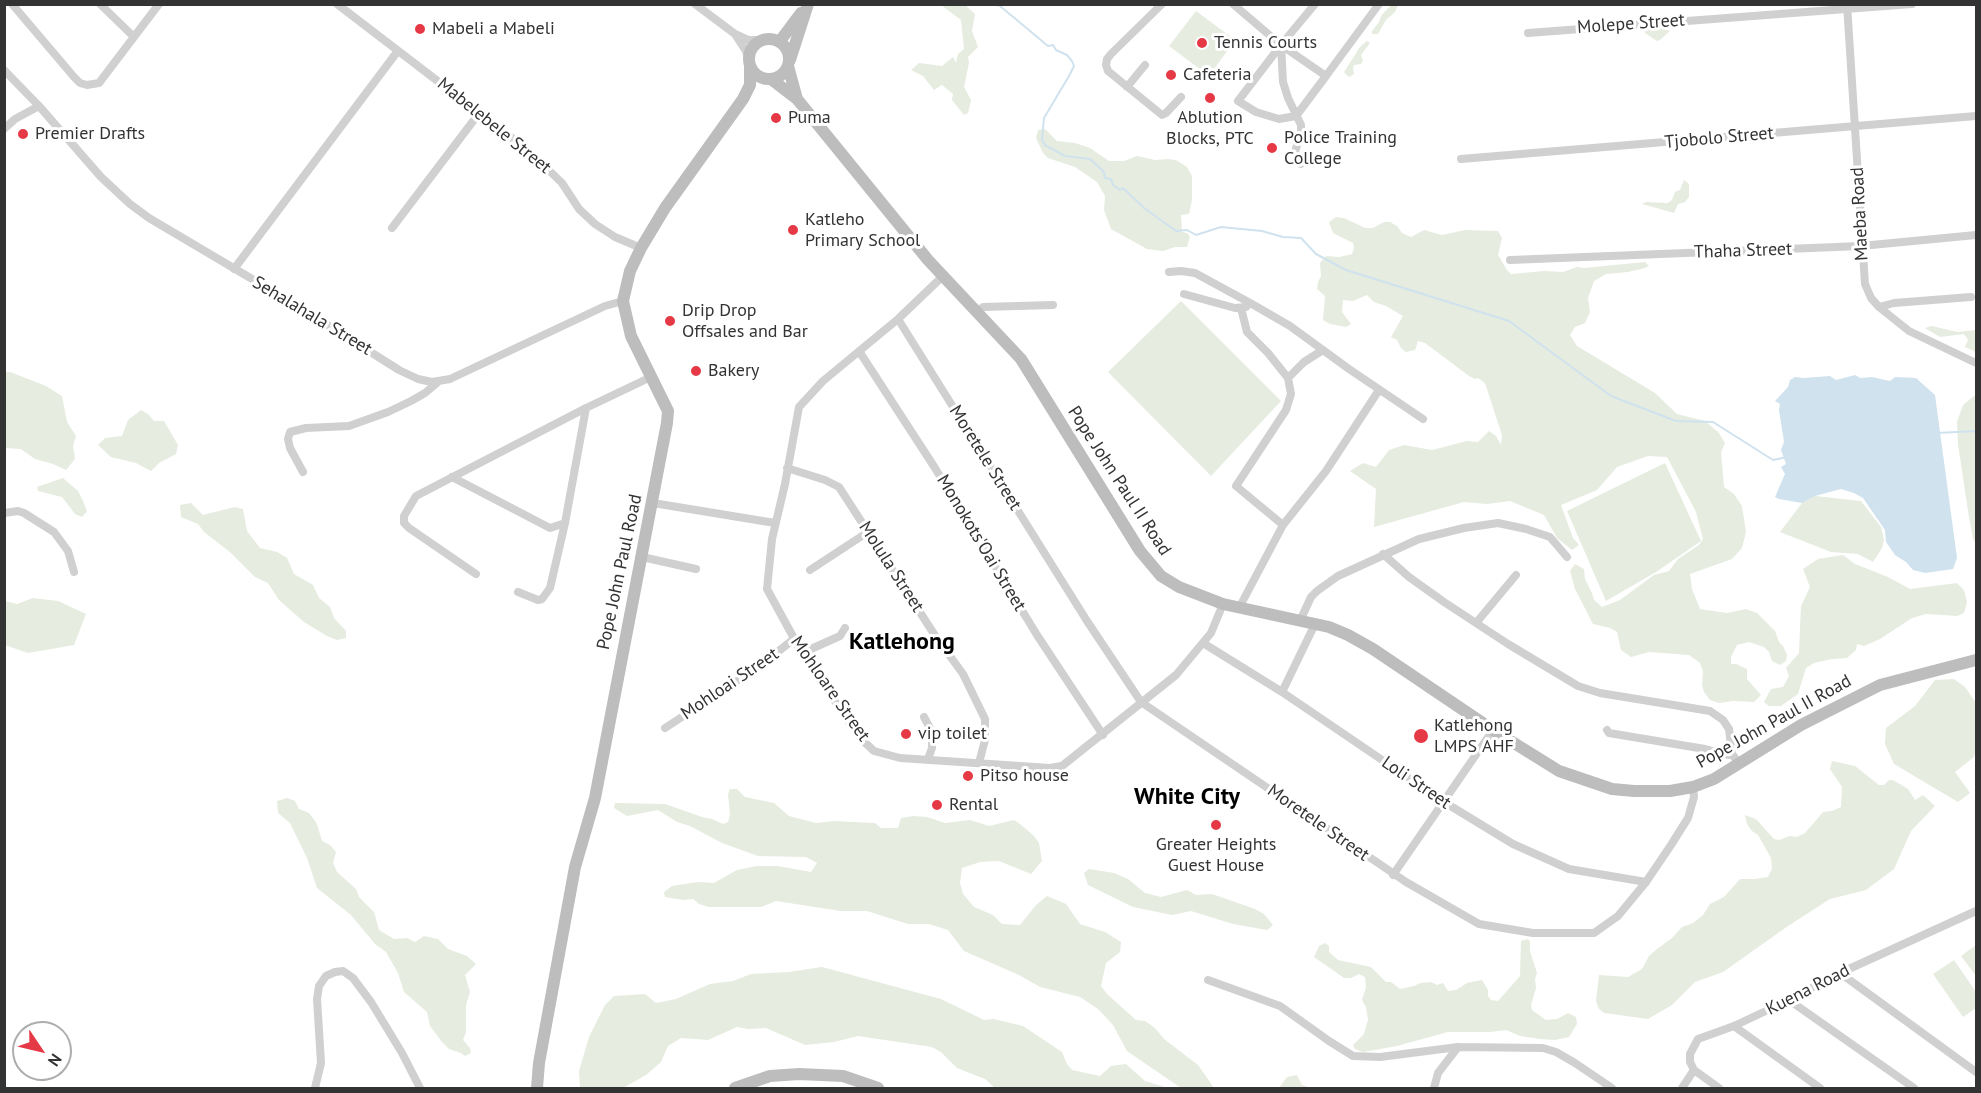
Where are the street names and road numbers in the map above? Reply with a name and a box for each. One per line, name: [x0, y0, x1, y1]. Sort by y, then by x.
street label: Molepe Street: [1576, 9, 1686, 39]
street label: Mabelebele Street: [433, 73, 555, 179]
street label: Tjobolo Street: [1664, 122, 1774, 154]
street label: Maeba Road: [1847, 167, 1873, 261]
street label: Thaha Street: [1693, 238, 1793, 264]
street label: Sehalahala Street: [248, 272, 376, 360]
street label: Moretele Street: [944, 402, 1026, 514]
street label: Pope John Paul II Road: [1063, 402, 1175, 560]
street label: Monokots'Oai Street: [932, 471, 1030, 615]
street label: Pope John Paul Road: [593, 492, 647, 652]
street label: Molula Street: [854, 518, 928, 616]
street label: Mohloare Street: [786, 632, 874, 746]
street label: Mohloai Street: [677, 643, 783, 725]
street label: Pope John Paul II Road: [1693, 670, 1855, 774]
street label: Loli Street: [1377, 752, 1455, 814]
street label: Moretele Street: [1263, 780, 1373, 866]
street label: Kuena Road: [1763, 960, 1853, 1020]

